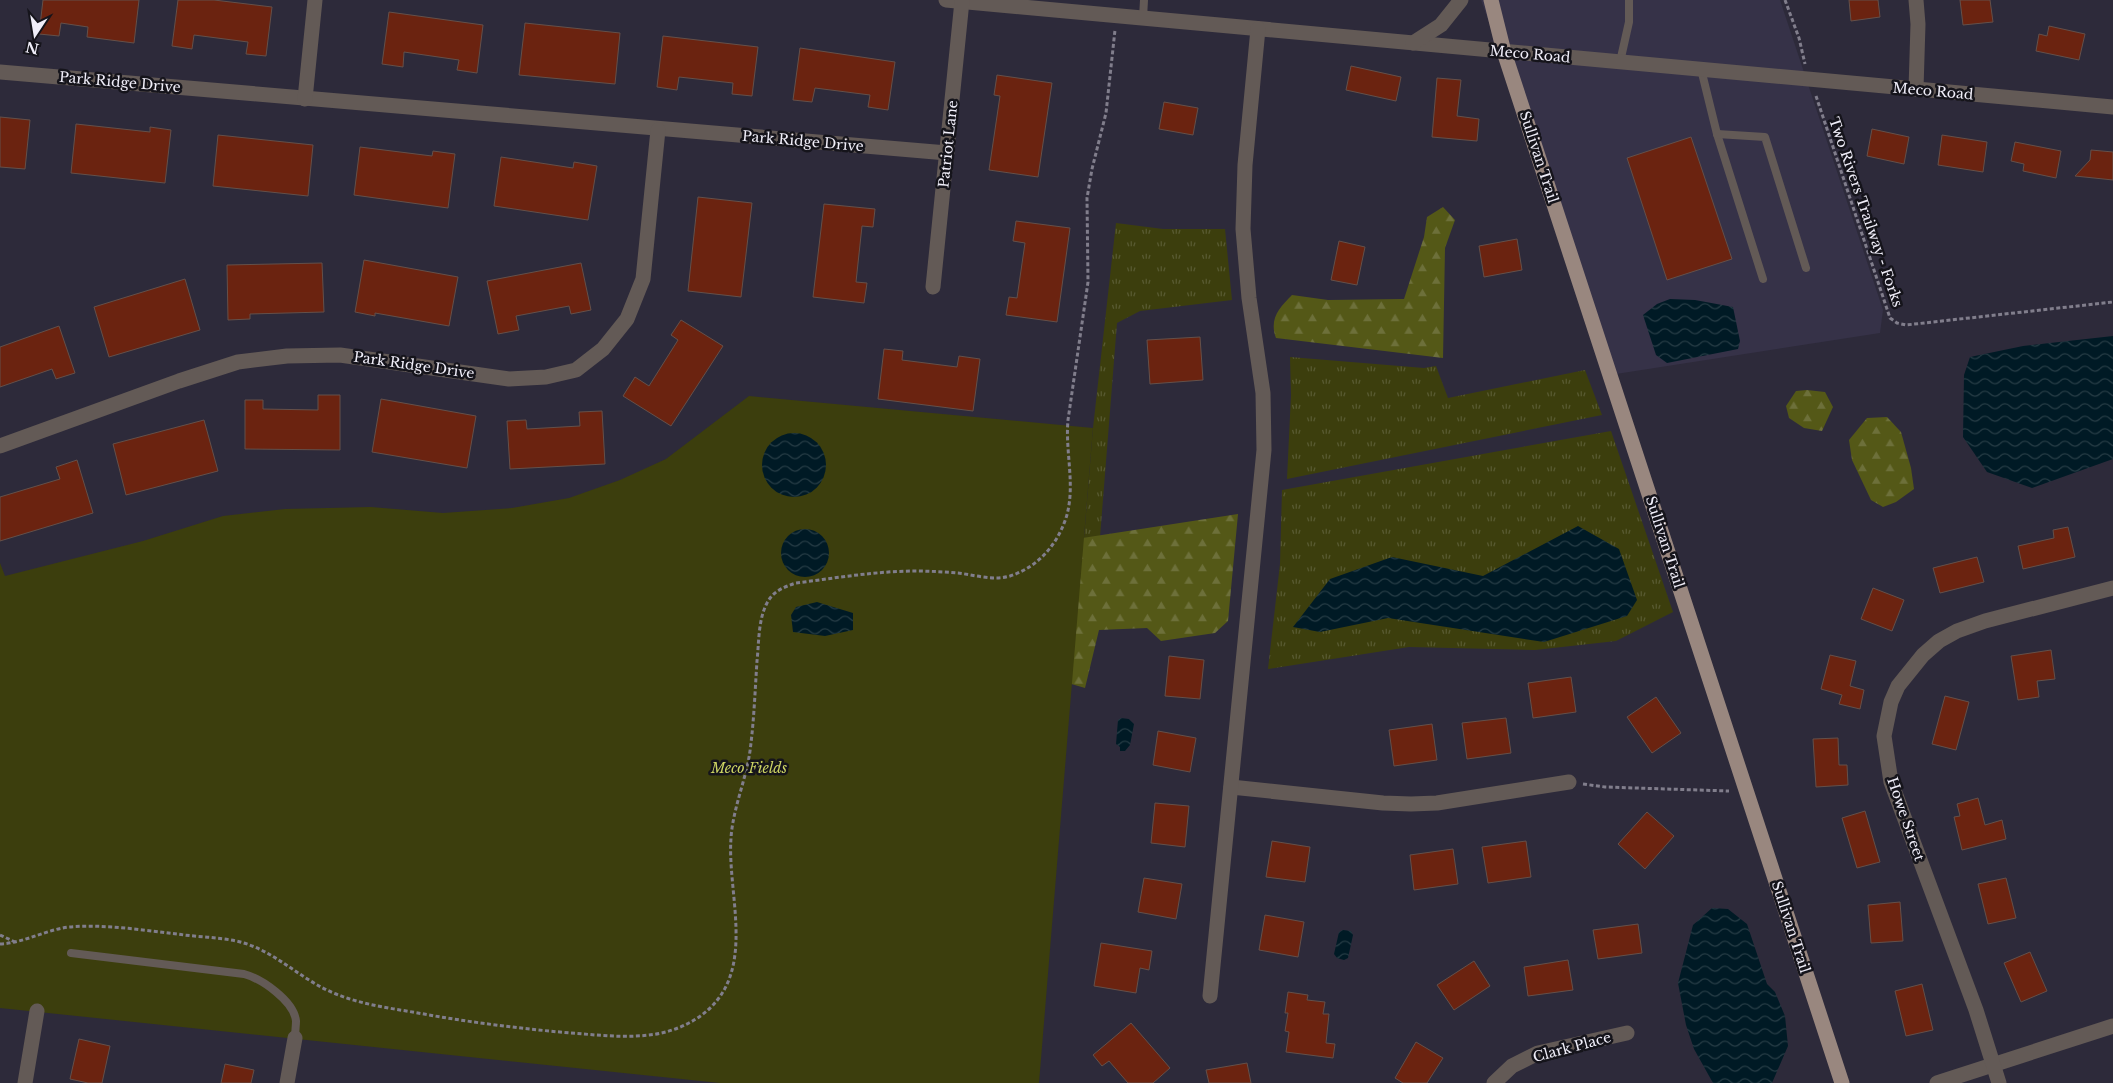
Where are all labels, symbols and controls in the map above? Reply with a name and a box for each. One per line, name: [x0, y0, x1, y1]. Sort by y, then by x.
north arrow: [10, 10, 60, 60]
text: N: [24, 38, 41, 58]
street label: Meco Road: [1489, 42, 1572, 67]
street label: Park Ridge Drive: [58, 68, 182, 96]
street label: Meco Road: [1892, 79, 1975, 104]
street label: Patriot Lane: [934, 99, 962, 189]
street label: Sullivan Trail: [1516, 109, 1562, 206]
street label: Two Rivers Trailway - Forks: [1825, 115, 1907, 309]
street label: Park Ridge Drive: [741, 127, 865, 155]
street label: Park Ridge Drive: [352, 348, 476, 382]
street label: Sullivan Trail: [1642, 494, 1688, 591]
park label: Meco Fields: [710, 759, 787, 777]
street label: Howe Street: [1883, 775, 1929, 864]
street label: Sullivan Trail: [1768, 879, 1814, 976]
street label: Clark Place: [1531, 1028, 1613, 1066]

